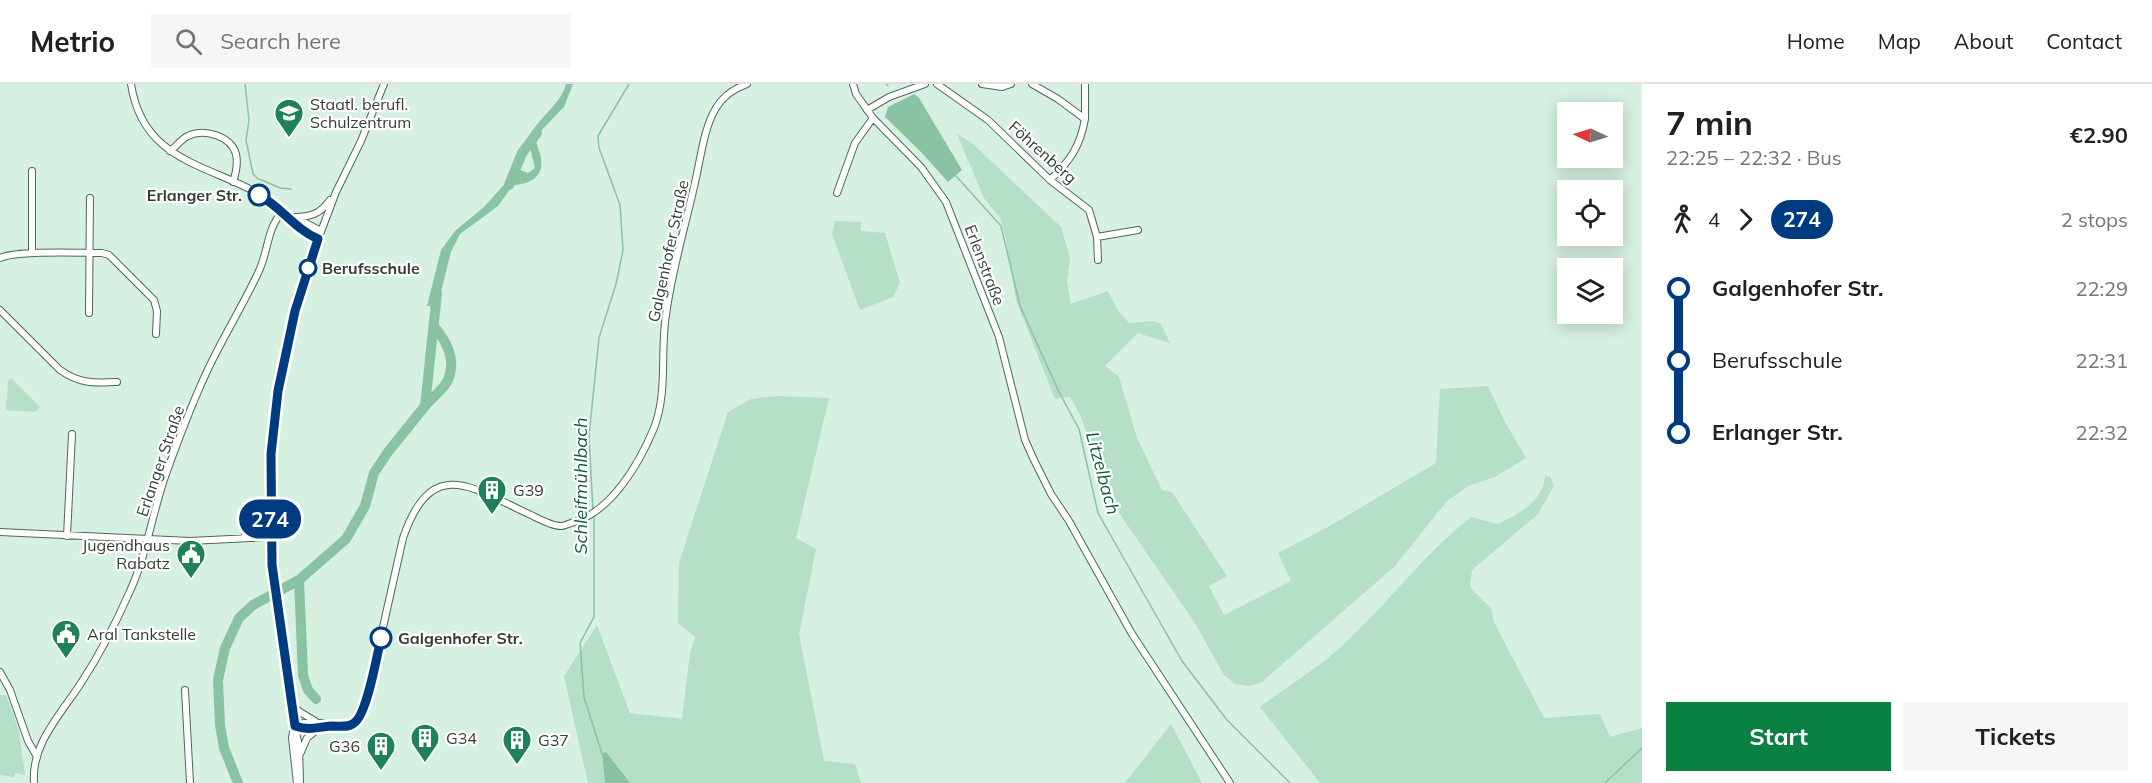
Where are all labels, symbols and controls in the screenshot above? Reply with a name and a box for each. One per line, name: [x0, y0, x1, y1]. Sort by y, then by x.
search box: [151, 14, 571, 68]
text: Metrio: [30, 24, 115, 59]
icon: search: [172, 25, 205, 58]
text: Search here: [220, 27, 341, 55]
text: Home: [1787, 28, 1845, 54]
text: Map: [1878, 28, 1921, 54]
text: About: [1954, 28, 2013, 54]
text: Contact: [2046, 28, 2122, 54]
place label: Staatl. berufl. Schulzentrum: [310, 94, 411, 132]
school or university icon: Staatl. berufl. Schulzentrum: [273, 97, 305, 139]
north arrow: [1557, 102, 1623, 168]
map controls: [1557, 102, 1623, 324]
text: 7 min: [1666, 102, 1753, 143]
street label: Föhrenberg: [1005, 116, 1081, 188]
text: €2.90: [2070, 121, 2128, 149]
text: 22:25 – 22:32 · Bus: [1666, 145, 1842, 170]
street label: Galgenhofer Straße: [643, 178, 693, 324]
button: locate: [1557, 180, 1623, 246]
marker: Erlanger Str.: [248, 184, 270, 206]
place label: Erlanger Str.: [147, 185, 242, 205]
icon: walk: [1666, 203, 1699, 236]
icon: forward: [1729, 203, 1762, 236]
text: 274: [1783, 206, 1821, 232]
text: 4: [1708, 207, 1720, 232]
text: 2 stops: [2061, 207, 2128, 232]
street label: Erlenstraße: [960, 222, 1010, 308]
place label: Berufsschule: [322, 258, 420, 278]
button: layers: [1557, 258, 1623, 324]
marker: Berufsschule: [299, 259, 317, 277]
text: Galgenhofer Str.: [1712, 274, 1883, 302]
text: 22:29: [2075, 276, 2128, 301]
text: Berufsschule: [1712, 346, 1842, 374]
text: 22:31: [2075, 348, 2128, 373]
street label: Erlanger Straße: [132, 403, 188, 519]
water label: Schleifmühlbach: [569, 417, 592, 555]
text: Erlanger Str.: [1712, 418, 1843, 446]
text: 22:32: [2075, 420, 2128, 445]
water label: Litzelbach: [1081, 429, 1125, 517]
building icon: G39: [476, 474, 508, 516]
place label: G39: [513, 480, 544, 500]
line badge: 274: [236, 500, 304, 538]
text: 274: [251, 506, 289, 532]
place label: Jugendhaus Rabatz: [82, 535, 170, 573]
public building icon: Jugendhaus Rabatz: [175, 538, 207, 580]
public building icon: Aral Tankstelle: [50, 618, 82, 660]
place label: Aral Tankstelle: [87, 624, 196, 644]
marker: Galgenhofer Str.: [370, 627, 392, 649]
place label: Galgenhofer Str.: [398, 628, 523, 648]
button: Start: [1666, 702, 1891, 771]
button: Tickets: [1903, 702, 2128, 771]
building icon: G34: [409, 722, 441, 764]
building icon: G37: [501, 724, 533, 766]
place label: G34: [446, 728, 477, 748]
building icon: G36: [365, 730, 397, 772]
place label: G37: [538, 730, 569, 750]
place label: G36: [329, 736, 360, 756]

